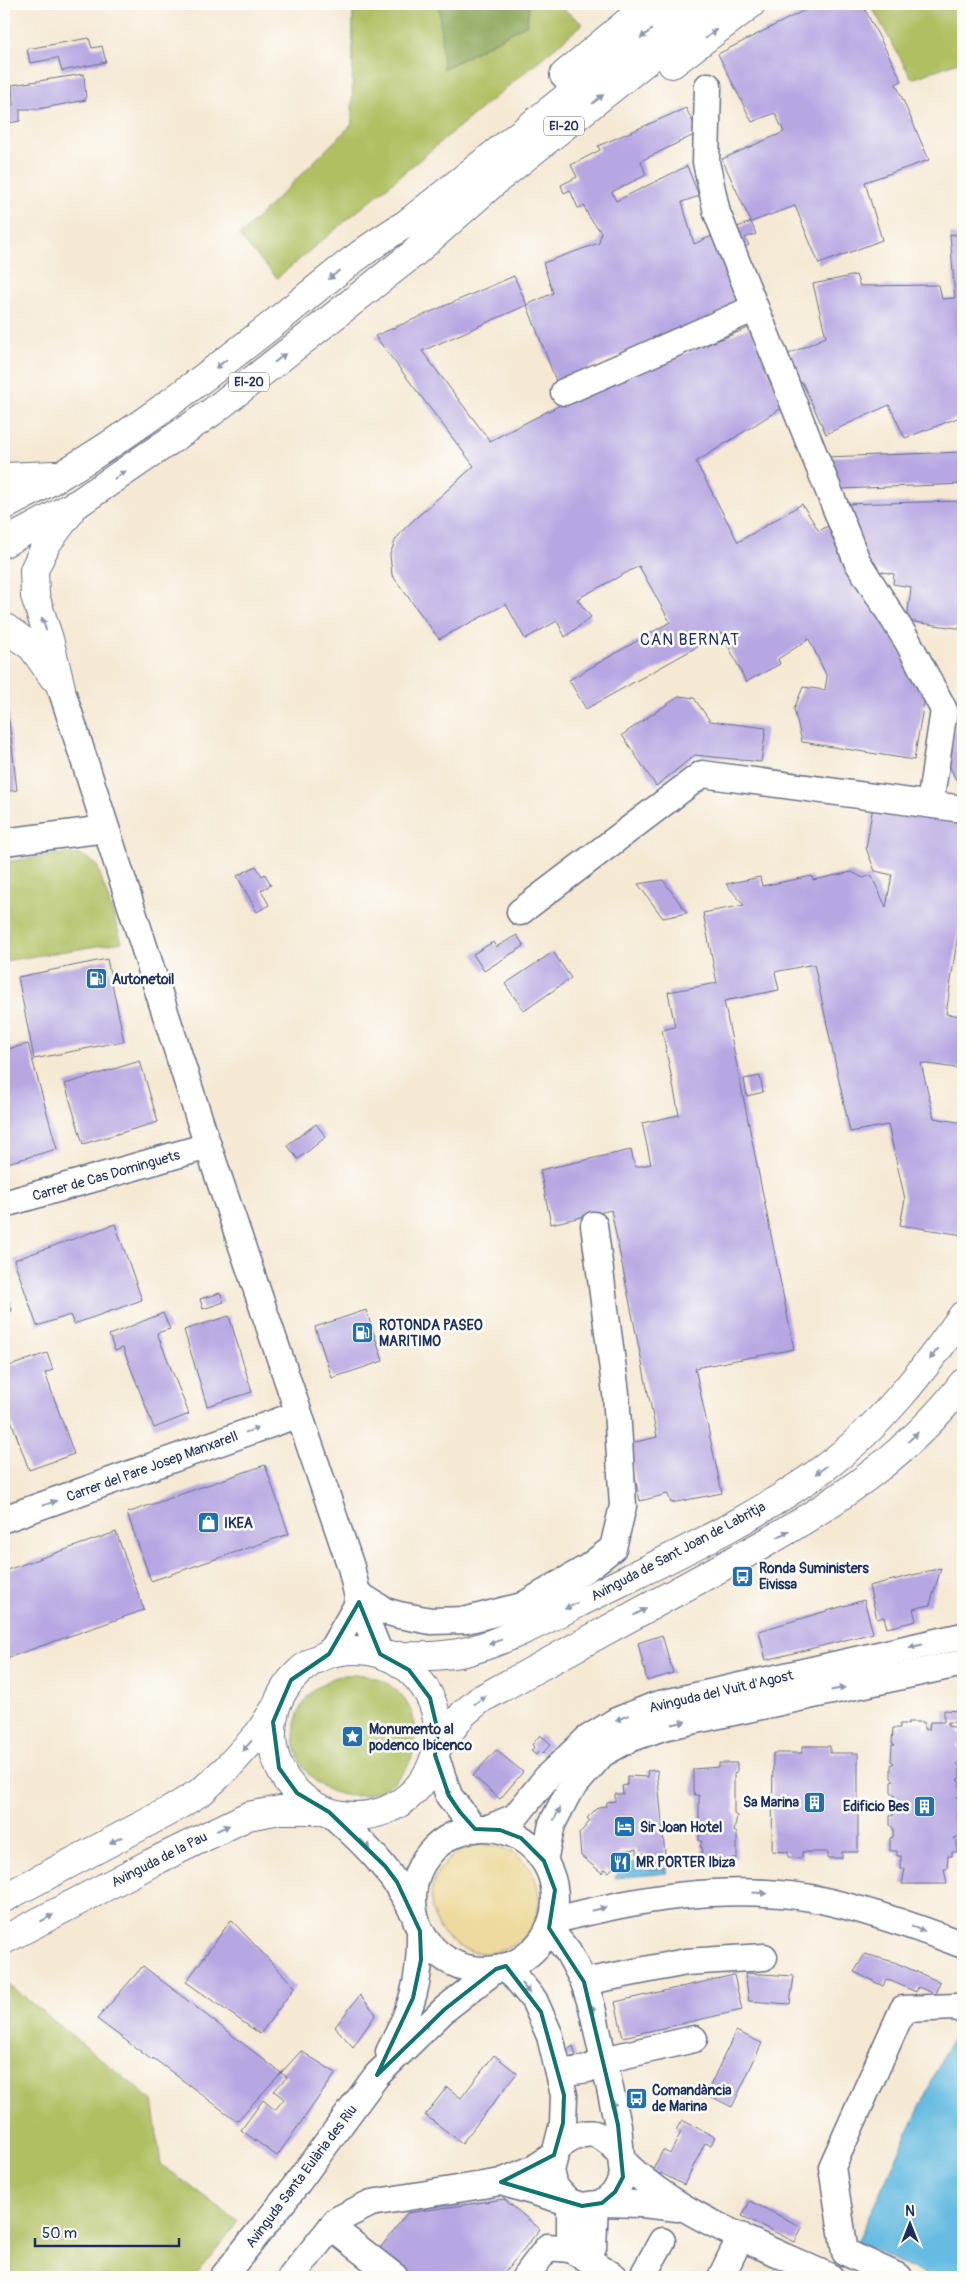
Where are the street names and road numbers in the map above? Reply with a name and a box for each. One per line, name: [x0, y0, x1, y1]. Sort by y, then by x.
road number: EI-20: [544, 116, 584, 136]
road number: EI-20: [229, 372, 269, 392]
street label: Carrer de Cas Dominguets: [30, 1146, 183, 1205]
street label: Carrer del Pare Josep Manxarell: [64, 1427, 240, 1505]
street label: Avinguda de Sant Joan de Labritja: [588, 1498, 768, 1605]
street label: Avinguda del Vuit d'Agost: [647, 1667, 795, 1716]
street label: Avinguda de la Pau: [108, 1828, 210, 1891]
street label: Avinguda Santa Eulària des Riu: [242, 2102, 361, 2251]

